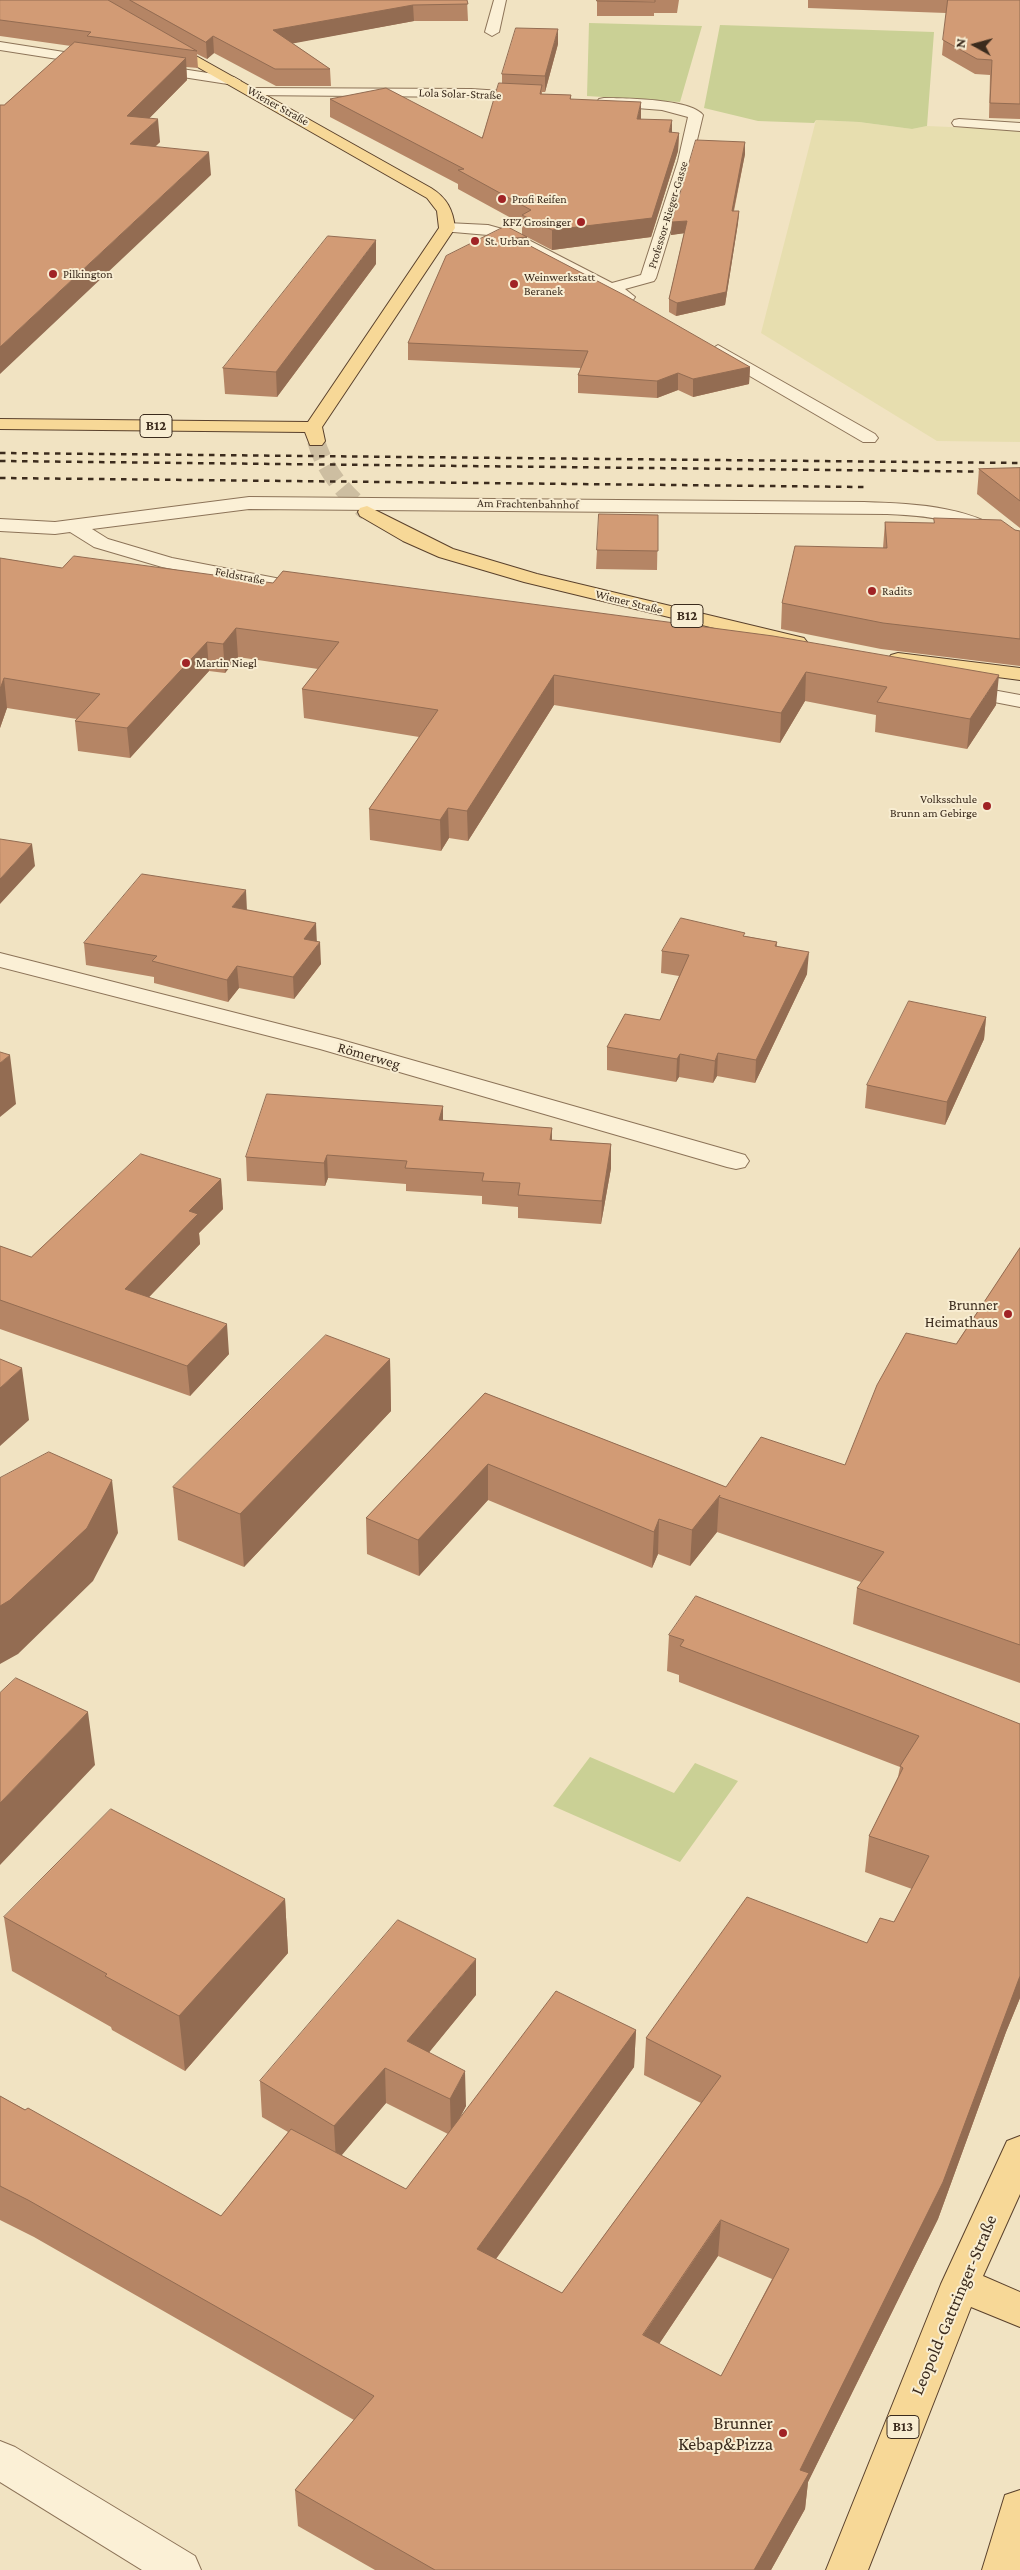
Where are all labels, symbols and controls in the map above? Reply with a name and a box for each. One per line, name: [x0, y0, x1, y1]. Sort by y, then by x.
north arrow: [950, 20, 1000, 70]
text: N: [952, 37, 969, 49]
street label: Wiener Straße: [245, 83, 311, 129]
street label: Lola Solar-Straße: [418, 85, 502, 103]
street label: Professor-Rieger-Gasse: [645, 160, 691, 270]
place label: Profi Reifen: [512, 192, 567, 206]
marker: Profi Reifen: [496, 193, 508, 205]
place label: KFZ Grosinger: [503, 215, 571, 229]
marker: KFZ Grosinger: [575, 216, 587, 228]
place label: St. Urban: [485, 234, 530, 248]
marker: St. Urban: [469, 235, 481, 247]
place label: Pilkington: [63, 267, 113, 281]
marker: Pilkington: [47, 268, 59, 280]
place label: Weinwerkstatt Beranek: [524, 270, 595, 298]
marker: Weinwerkstatt Beranek: [508, 278, 520, 290]
road number: B12: [140, 414, 172, 438]
street label: Am Frachtenbahnhof: [477, 496, 579, 512]
street label: Feldstraße: [214, 564, 266, 588]
place label: Radits: [882, 584, 912, 598]
marker: Radits: [866, 585, 878, 597]
street label: Wiener Straße: [594, 587, 664, 617]
road number: B12: [671, 604, 703, 628]
place label: Martin Niegl: [196, 656, 257, 670]
marker: Martin Niegl: [180, 657, 192, 669]
place label: Volksschule Brunn am Gebirge: [890, 792, 977, 820]
marker: Volksschule Brunn am Gebirge: [981, 800, 993, 812]
street label: Römerweg: [336, 1038, 402, 1074]
place label: Brunner Heimathaus: [925, 1296, 998, 1331]
marker: Brunner Heimathaus: [1002, 1308, 1014, 1320]
street label: Leopold-Gattringer-Straße: [906, 2212, 1002, 2398]
place label: Brunner Kebap&Pizza: [678, 2412, 773, 2454]
road number: B13: [887, 2416, 919, 2438]
marker: Brunner Kebap&Pizza: [777, 2427, 789, 2439]

